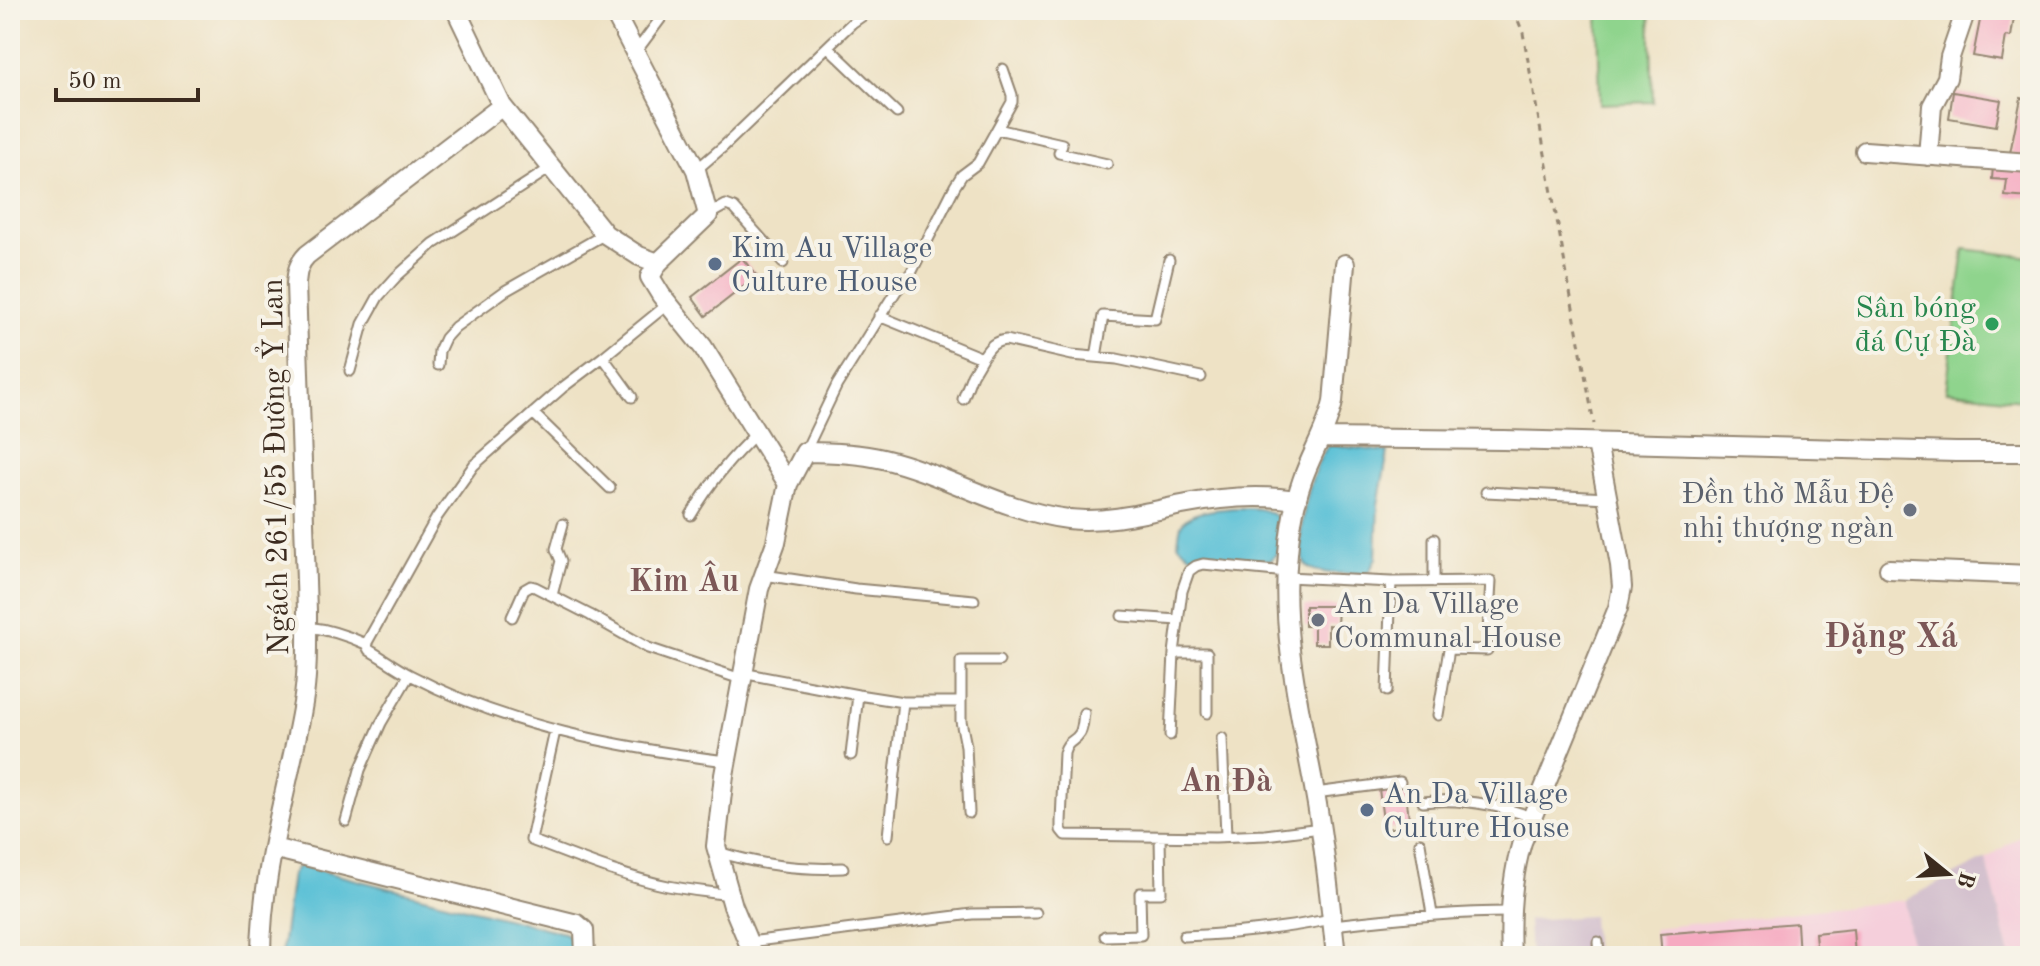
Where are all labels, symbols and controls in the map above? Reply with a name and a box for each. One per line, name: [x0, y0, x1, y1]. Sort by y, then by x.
scale bar: [56, 52, 198, 102]
text: 50 m: [68, 70, 122, 94]
place label: Kim Au Village Culture House: [731, 234, 932, 298]
marker: Kim Au Village Culture House: [706, 255, 724, 273]
street label: Ngách 261/55 Đường Ỷ Lan: [253, 278, 295, 656]
place label: Sân bóng đá Cự Đà: [1855, 294, 1976, 358]
marker: Sân bóng đá Cự Đà: [1983, 315, 2001, 333]
place label: Đền thờ Mẫu Đệ nhị thượng ngàn: [1681, 477, 1894, 544]
marker: Đền thờ Mẫu Đệ nhị thượng ngàn: [1901, 501, 1919, 519]
district label: Kim Âu: [629, 560, 739, 599]
place label: An Da Village Communal House: [1334, 590, 1562, 654]
marker: An Da Village Communal House: [1309, 611, 1327, 629]
district label: Đặng Xá: [1824, 621, 1958, 655]
district label: An Đà: [1180, 767, 1272, 799]
place label: An Da Village Culture House: [1383, 780, 1570, 844]
marker: An Da Village Culture House: [1358, 801, 1376, 819]
north arrow: [1908, 834, 1988, 914]
text: B: [1952, 869, 1978, 890]

